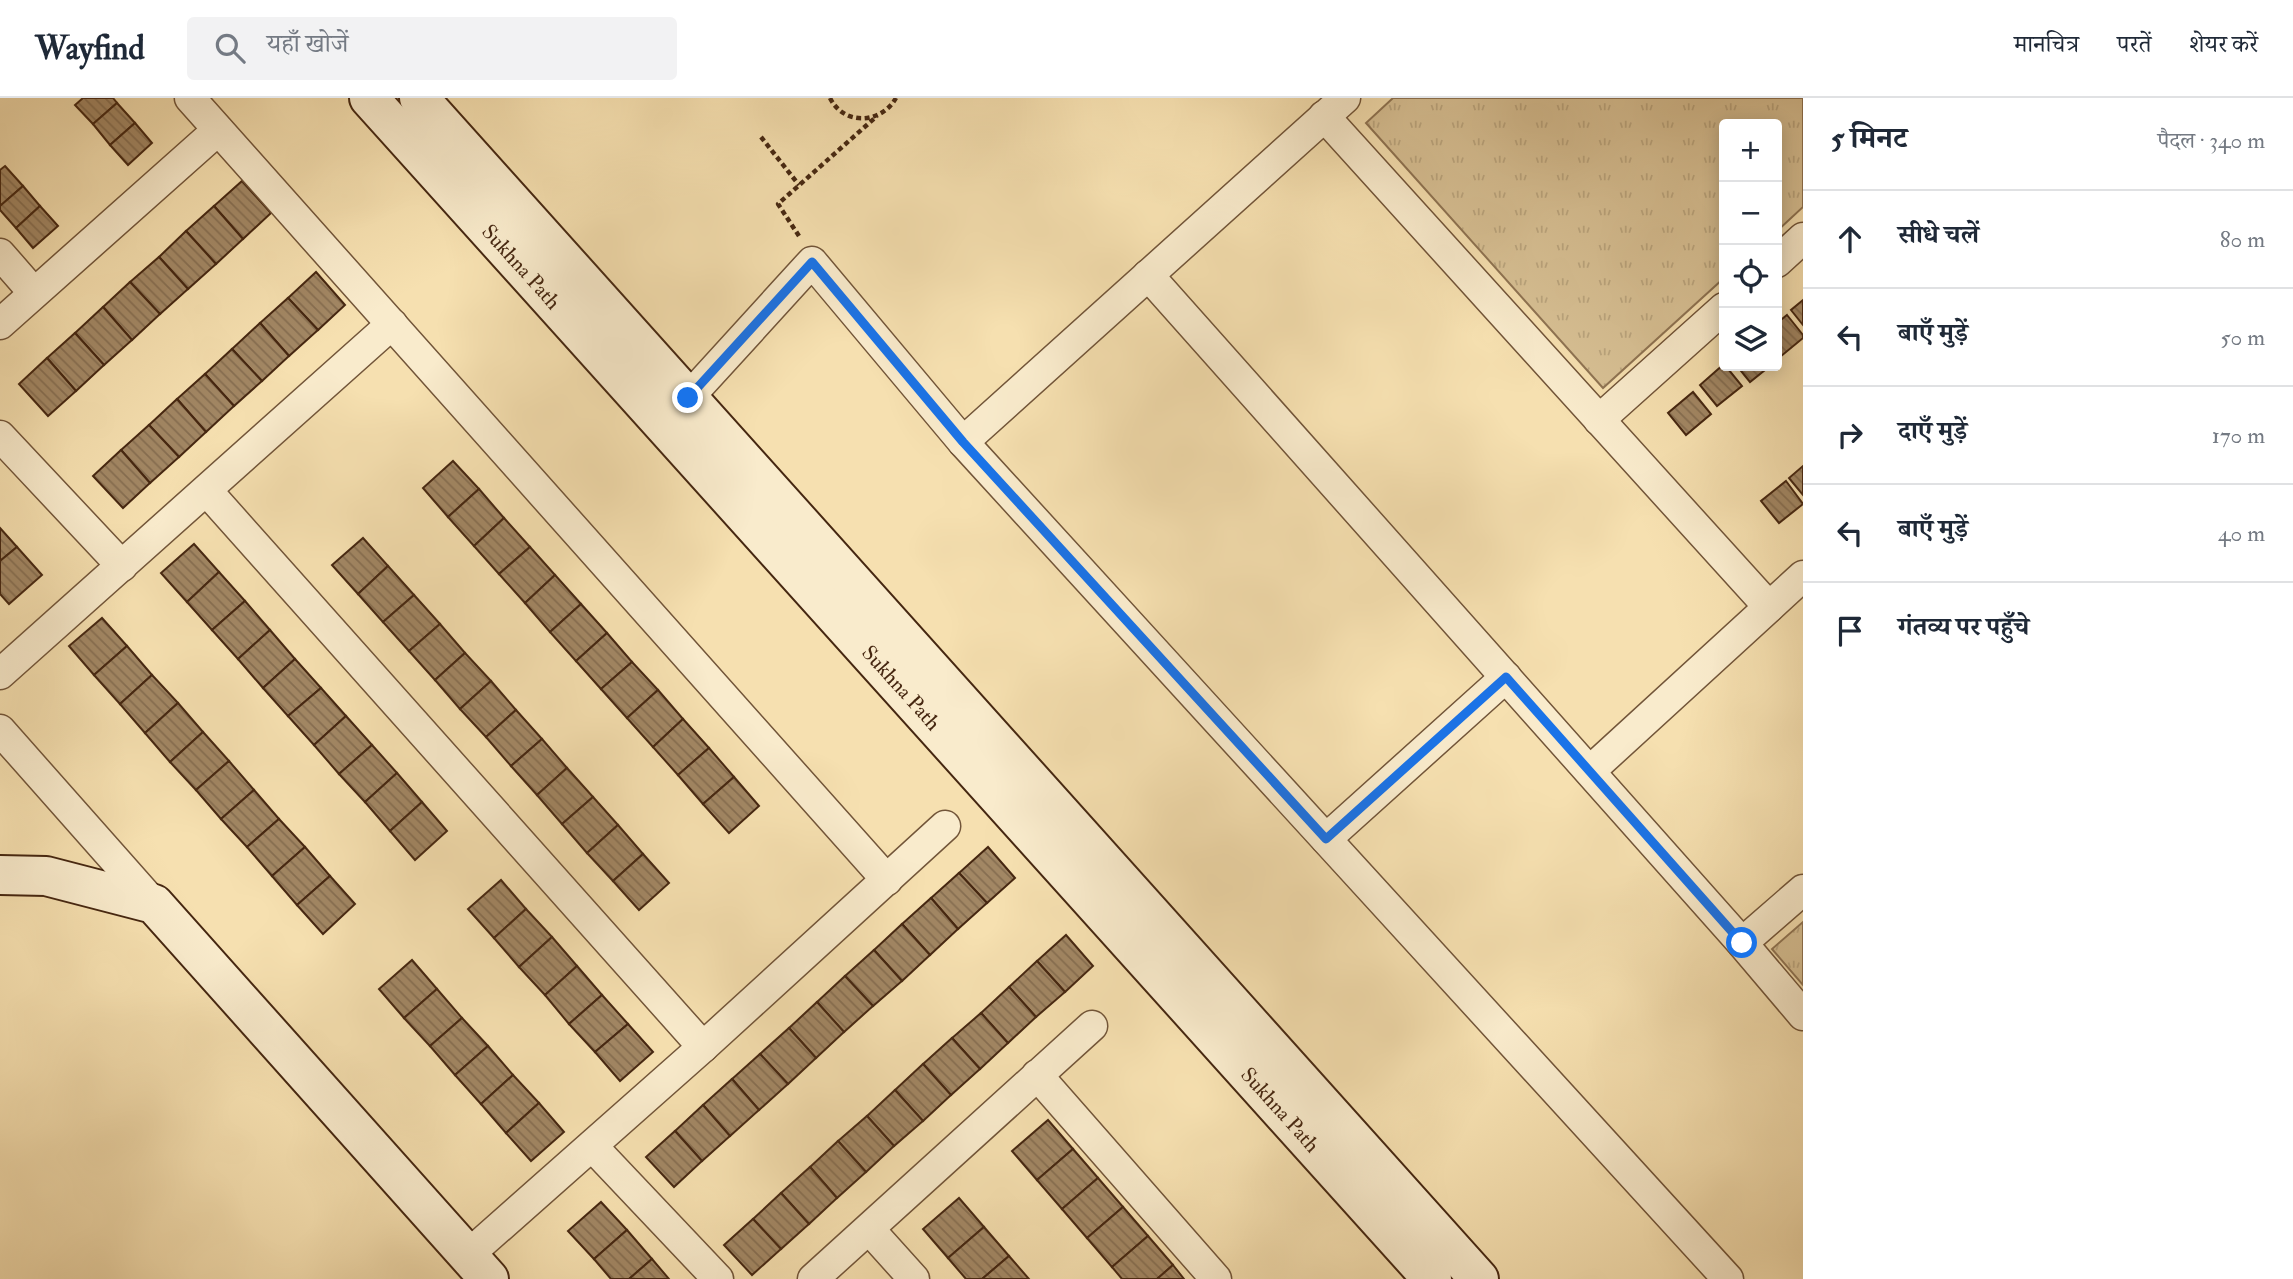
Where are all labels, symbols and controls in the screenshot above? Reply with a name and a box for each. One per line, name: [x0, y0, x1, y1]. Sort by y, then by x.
search box: [187, 17, 677, 80]
text: Wayfind: [35, 28, 145, 69]
text: यहाँ खोजें: [267, 28, 348, 60]
icon: search: [211, 29, 249, 67]
text: मानचित्र: [2014, 29, 2079, 60]
text: परतें: [2117, 29, 2151, 60]
text: शेयर करें: [2189, 29, 2258, 60]
map controls: [1719, 119, 1782, 371]
button: +: [1719, 119, 1782, 182]
text: 5 मिनट: [1831, 120, 1907, 157]
text: पैदल · 340 m: [2158, 126, 2265, 155]
button: −: [1719, 182, 1782, 245]
street label: Sukhna Path: [476, 219, 566, 315]
text: सीधे चलें: [1898, 219, 1979, 251]
icon: ahead: [1831, 220, 1869, 258]
text: 80 m: [2220, 225, 2265, 254]
button: locate: [1719, 245, 1782, 308]
button: layers: [1719, 308, 1782, 371]
text: बाएँ मुड़ें: [1898, 317, 1968, 349]
icon: left: [1831, 318, 1869, 356]
text: 50 m: [2221, 323, 2265, 352]
route end: [672, 382, 703, 413]
text: दाएँ मुड़ें: [1898, 415, 1967, 447]
icon: right: [1831, 416, 1869, 454]
text: 170 m: [2212, 421, 2265, 450]
text: बाएँ मुड़ें: [1898, 513, 1968, 545]
icon: left: [1831, 514, 1869, 552]
text: 40 m: [2218, 519, 2265, 548]
text: गंतव्य पर पहुँचे: [1898, 611, 2029, 643]
icon: arrive: [1831, 612, 1869, 650]
street label: Sukhna Path: [856, 640, 946, 736]
route start: [1726, 927, 1757, 958]
street label: Sukhna Path: [1235, 1062, 1325, 1158]

